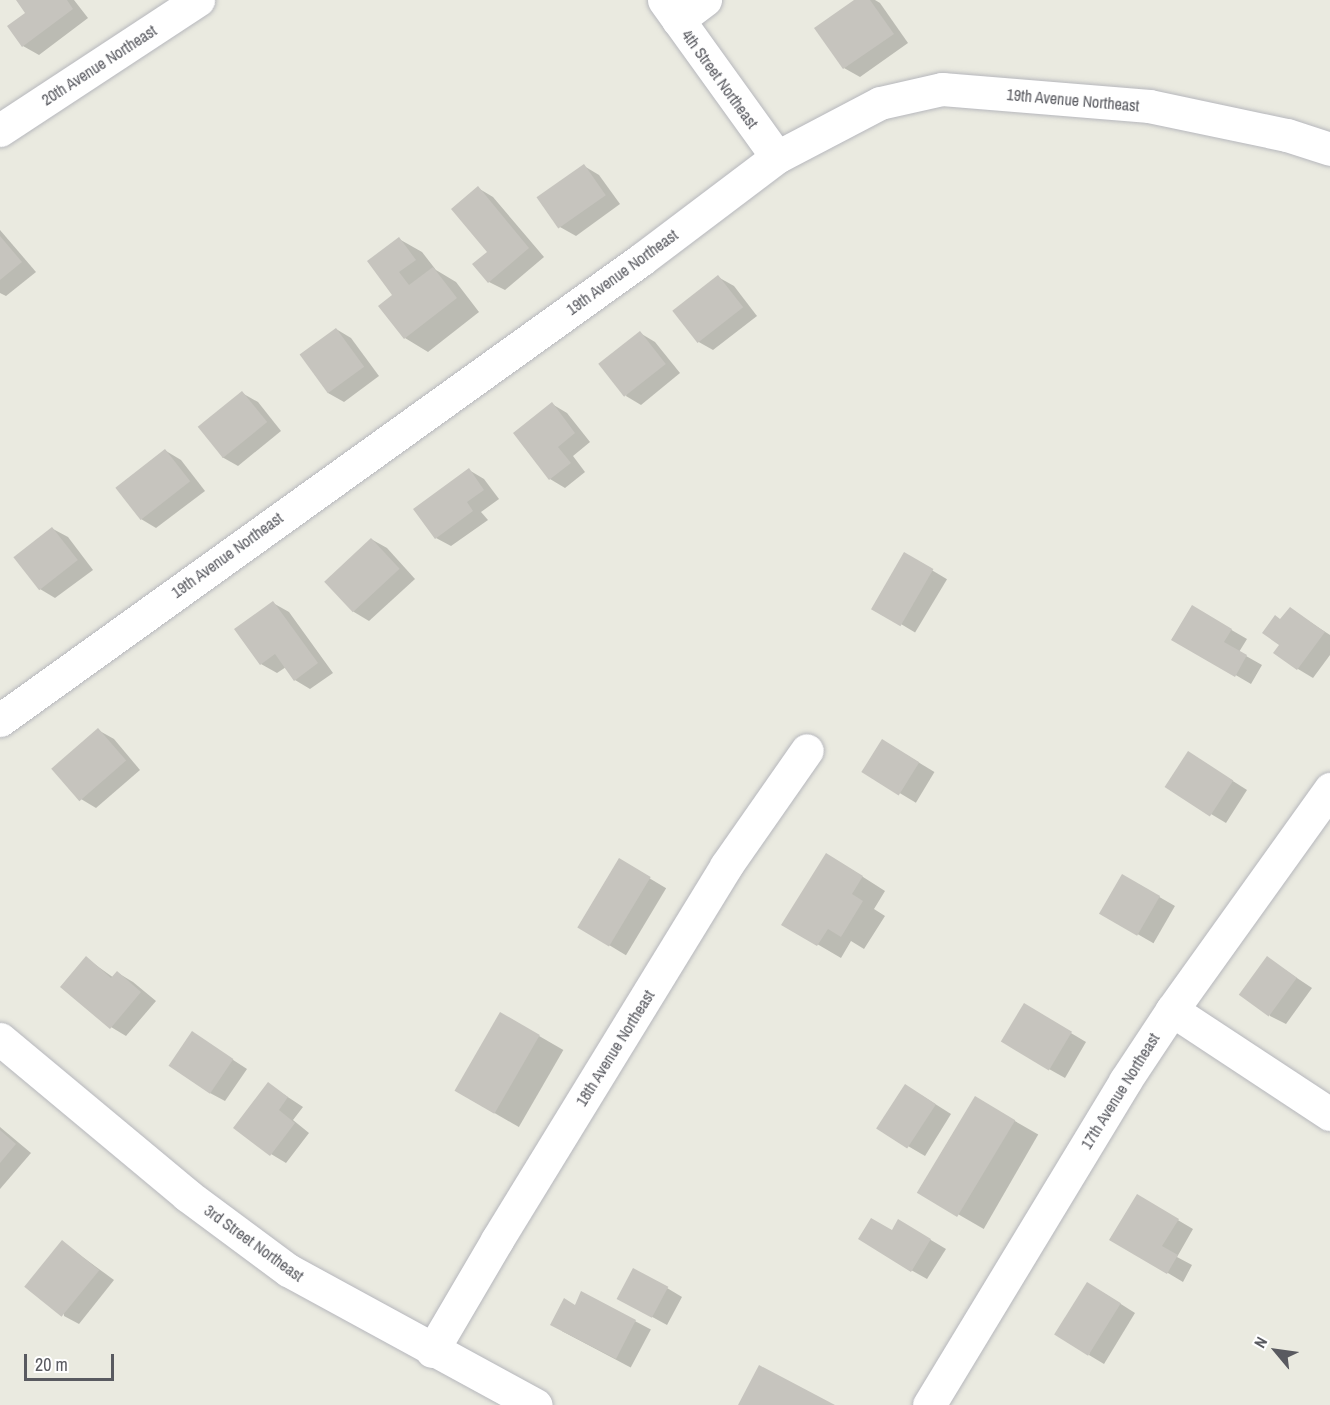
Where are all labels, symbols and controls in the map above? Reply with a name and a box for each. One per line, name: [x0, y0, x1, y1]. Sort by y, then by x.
street label: 20th Avenue Northeast: [38, 20, 160, 110]
street label: 4th Street Northeast: [678, 26, 762, 132]
street label: 19th Avenue Northeast: [1005, 85, 1141, 115]
street label: 19th Avenue Northeast: [562, 225, 682, 319]
street label: 19th Avenue Northeast: [167, 508, 287, 602]
street label: 18th Avenue Northeast: [571, 986, 659, 1110]
street label: 17th Avenue Northeast: [1076, 1029, 1164, 1153]
street label: 3rd Street Northeast: [201, 1201, 307, 1285]
north arrow: [1246, 1321, 1306, 1381]
text: N: [1248, 1333, 1272, 1352]
scale bar: [27, 1342, 117, 1380]
text: 20 m: [35, 1352, 68, 1377]

